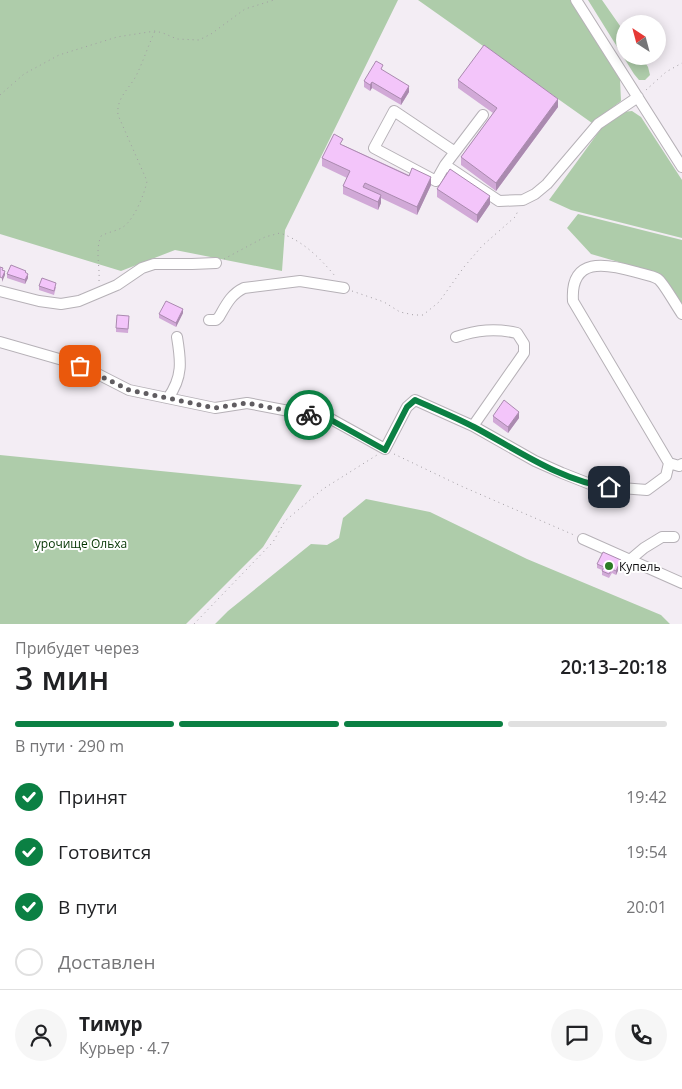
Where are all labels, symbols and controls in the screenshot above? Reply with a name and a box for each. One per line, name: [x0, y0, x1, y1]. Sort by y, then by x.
north arrow: [616, 15, 666, 65]
map controls: [616, 15, 666, 65]
pin: [59, 345, 101, 387]
icon: bag: [66, 352, 94, 380]
courier: [284, 390, 334, 440]
icon: bike: [295, 401, 323, 429]
pin: [588, 466, 630, 508]
icon: home: [595, 473, 623, 501]
park label: урочище Ольха: [35, 535, 127, 552]
place label: Купель: [619, 558, 660, 575]
marker: Купель: [603, 560, 615, 572]
text: Прибудет через: [15, 637, 139, 659]
text: 20:13–20:18: [560, 654, 667, 680]
text: 3 мин: [15, 656, 109, 699]
text: В пути · 290 m: [15, 735, 124, 757]
icon: check: [15, 783, 43, 811]
text: Принят: [58, 784, 127, 810]
text: 19:42: [626, 786, 667, 808]
icon: check: [15, 838, 43, 866]
text: Готовится: [58, 839, 151, 865]
text: 19:54: [626, 841, 667, 863]
icon: check: [15, 893, 43, 921]
text: В пути: [58, 894, 118, 920]
text: 20:01: [626, 896, 667, 918]
text: Доставлен: [58, 949, 156, 975]
button: person: [15, 1009, 67, 1061]
button: chat: [551, 1009, 603, 1061]
button: phone: [615, 1009, 667, 1061]
text: Тимур: [79, 1011, 143, 1037]
text: Курьер · 4.7: [79, 1037, 170, 1059]

